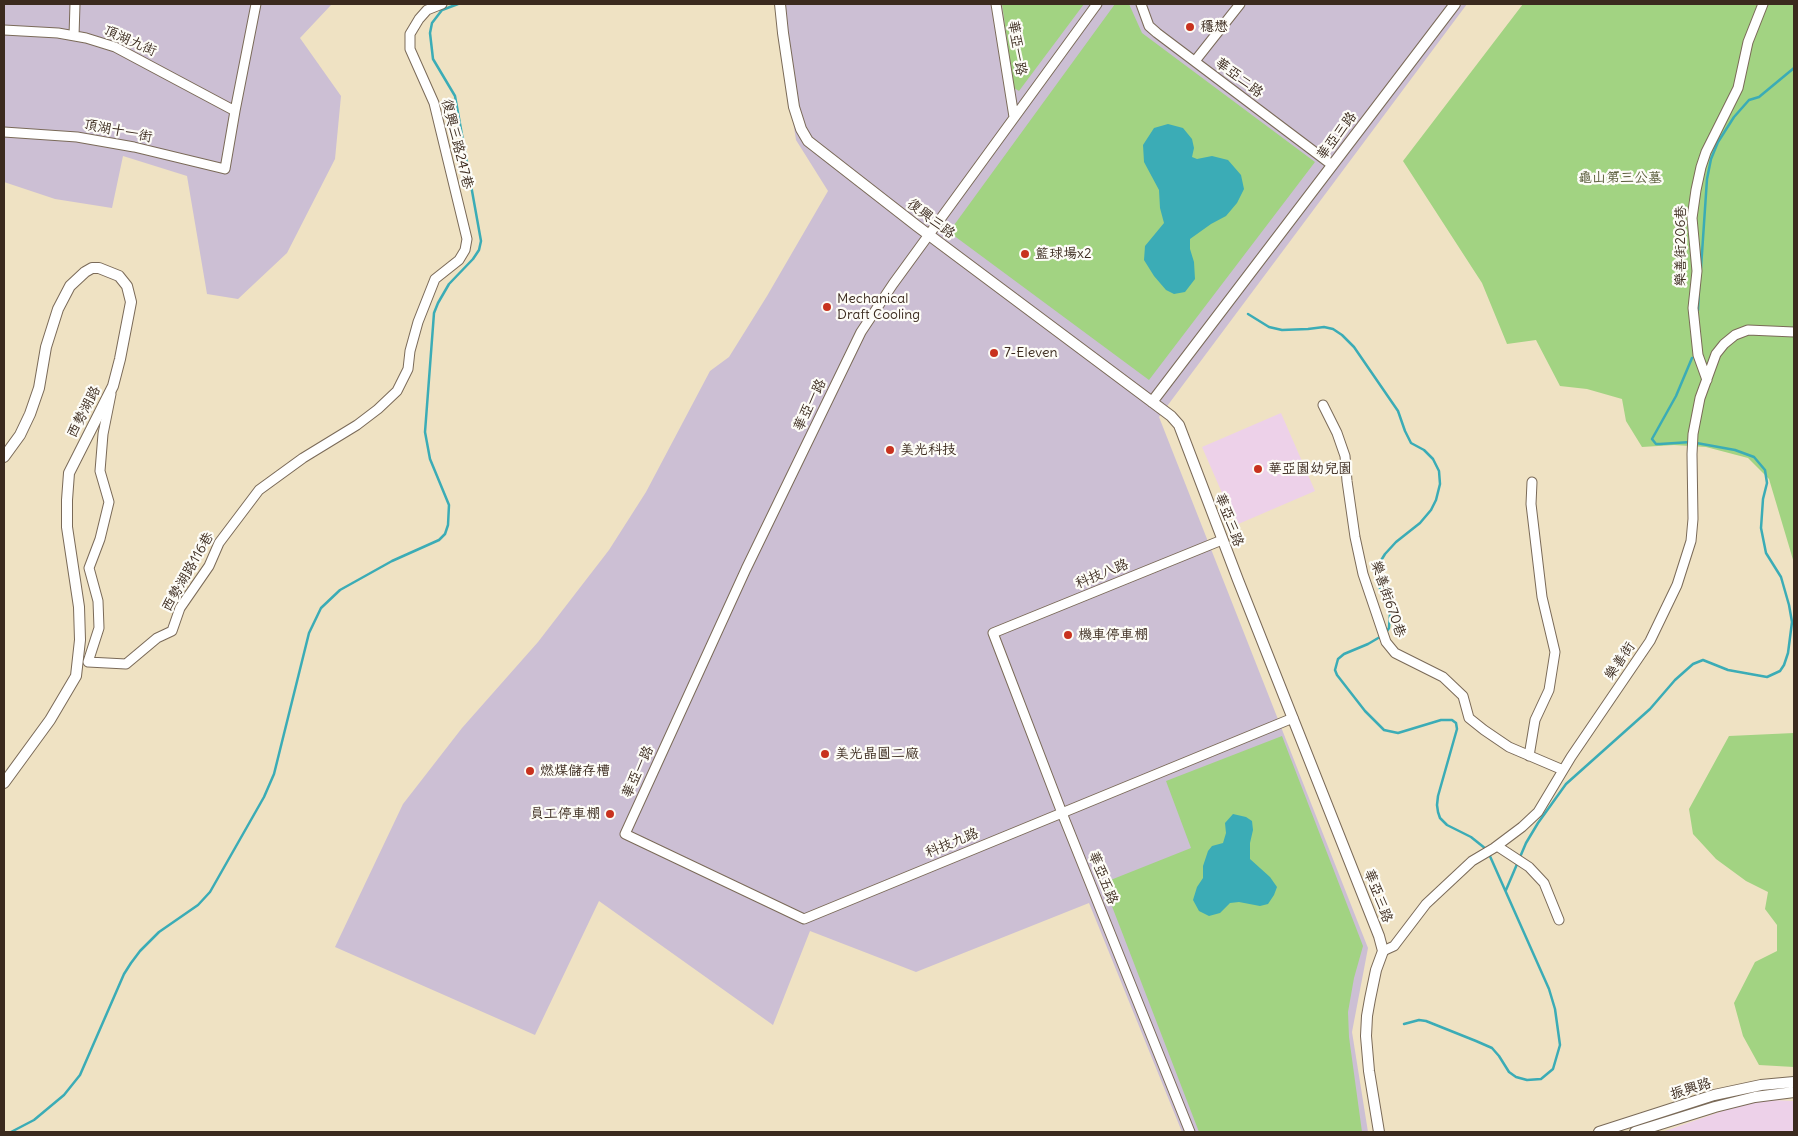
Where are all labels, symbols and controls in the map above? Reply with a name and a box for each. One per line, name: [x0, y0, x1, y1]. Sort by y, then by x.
street label: 華亞一路: [1004, 19, 1030, 77]
place label: 穩懋: [1200, 19, 1228, 35]
marker: 穩懋: [1184, 21, 1196, 33]
street label: 頂湖九街: [101, 22, 159, 60]
street label: 華亞二路: [1212, 54, 1266, 102]
street label: 復興三路247巷: [438, 97, 476, 191]
street label: 華亞三路: [1313, 109, 1361, 163]
street label: 頂湖十一街: [82, 116, 154, 146]
park label: 龜山第三公墓: [1578, 170, 1662, 186]
street label: 復興三路: [904, 195, 958, 243]
street label: 樂善街206巷: [1673, 206, 1689, 286]
place label: 籃球場x2: [1035, 246, 1092, 262]
marker: 籃球場x2: [1019, 248, 1031, 260]
place label: Mechanical Draft Cooling: [837, 291, 920, 324]
marker: Mechanical Draft Cooling: [821, 301, 833, 313]
place label: 7-Eleven: [1004, 345, 1058, 361]
marker: 7-Eleven: [988, 347, 1000, 359]
street label: 華亞一路: [790, 376, 830, 434]
street label: 西勢湖路: [64, 383, 104, 441]
place label: 美光科技: [900, 442, 956, 458]
marker: 美光科技: [884, 444, 896, 456]
place label: 華亞園幼兒園: [1268, 461, 1352, 477]
marker: 華亞園幼兒園: [1252, 463, 1264, 475]
street label: 華亞三路: [1211, 491, 1247, 549]
street label: 西勢湖路116巷: [158, 529, 218, 615]
street label: 科技八路: [1073, 556, 1131, 592]
street label: 樂善街670巷: [1367, 558, 1409, 640]
place label: 機車停車棚: [1078, 627, 1148, 643]
marker: 機車停車棚: [1062, 629, 1074, 641]
street label: 樂善街: [1601, 639, 1639, 683]
street label: 華亞一路: [619, 743, 657, 801]
place label: 美光晶圓二廠: [835, 746, 919, 762]
marker: 美光晶圓二廠: [819, 748, 831, 760]
place label: 燃煤儲存槽: [540, 763, 610, 779]
marker: 燃煤儲存槽: [524, 765, 536, 777]
place label: 員工停車棚: [530, 806, 600, 822]
marker: 員工停車棚: [604, 808, 616, 820]
street label: 科技九路: [923, 825, 981, 861]
street label: 華亞五路: [1085, 849, 1121, 907]
street label: 華亞三路: [1360, 867, 1396, 925]
street label: 振興路: [1668, 1075, 1714, 1103]

